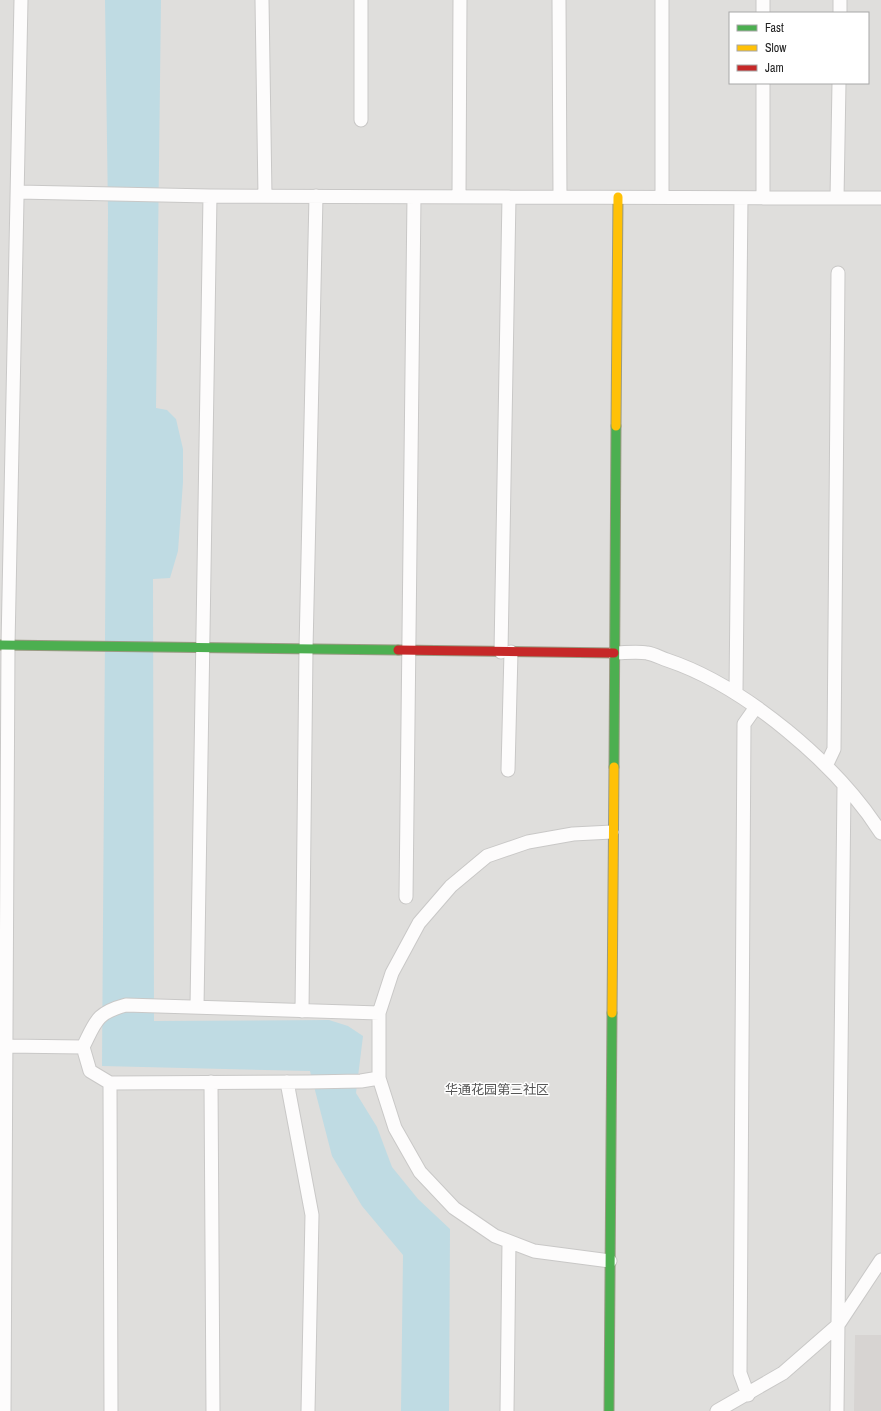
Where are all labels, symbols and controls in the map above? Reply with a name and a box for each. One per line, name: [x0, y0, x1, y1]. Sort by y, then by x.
legend: [729, 12, 869, 84]
text: Fast: [765, 20, 784, 36]
text: Slow: [765, 40, 787, 56]
text: Jam: [765, 60, 784, 76]
district label: 华通花园第三社区: [445, 1081, 549, 1098]

